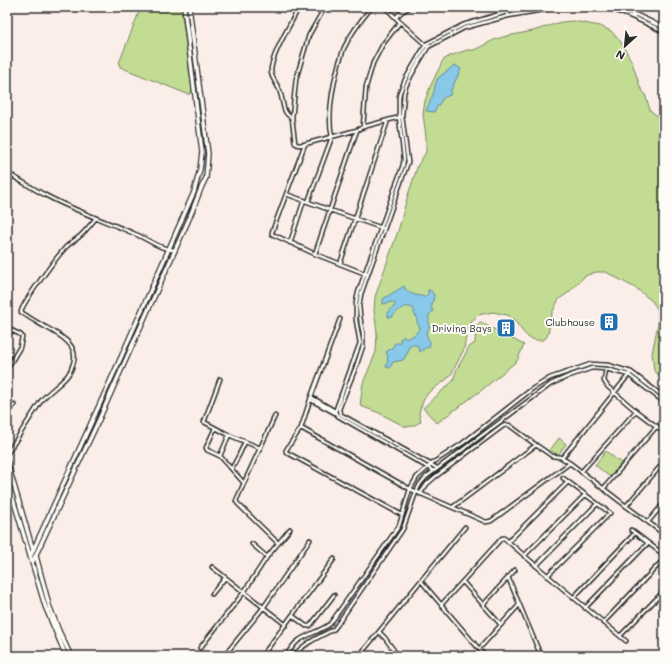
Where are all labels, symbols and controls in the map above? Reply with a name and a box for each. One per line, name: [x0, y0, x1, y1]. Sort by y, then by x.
north arrow: [605, 26, 645, 66]
text: N: [613, 47, 627, 64]
building icon: Clubhouse: [598, 311, 620, 333]
place label: Clubhouse: [545, 315, 595, 329]
building icon: Driving Bays: [495, 317, 517, 339]
place label: Driving Bays: [432, 321, 492, 335]

